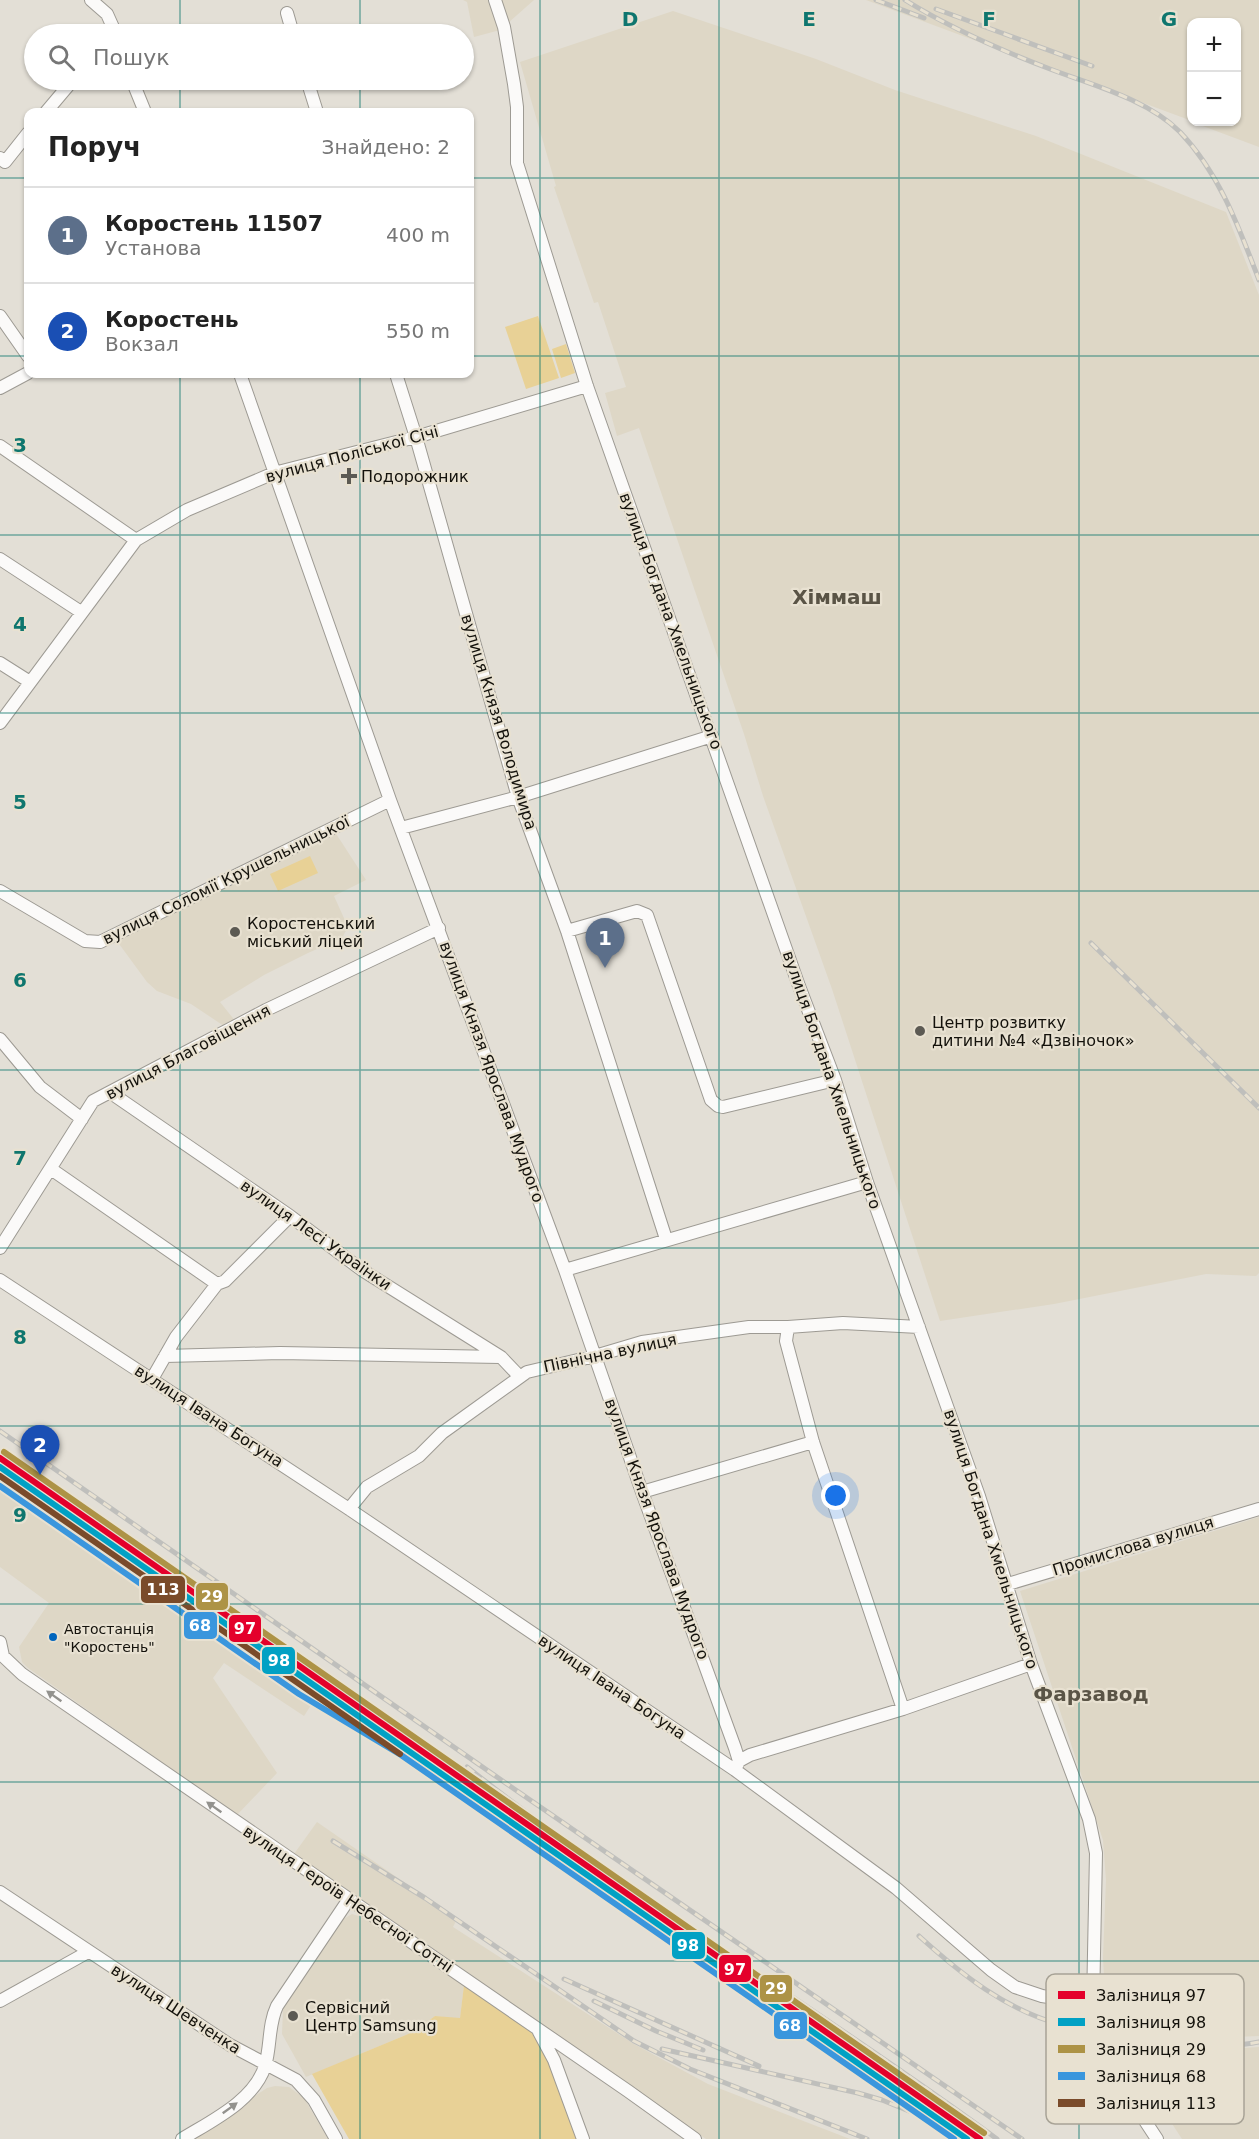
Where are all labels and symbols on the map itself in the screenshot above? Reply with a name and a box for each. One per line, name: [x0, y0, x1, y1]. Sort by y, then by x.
text: D: [622, 7, 638, 31]
text: E: [802, 7, 816, 31]
text: F: [982, 7, 996, 31]
text: G: [1161, 7, 1177, 31]
street label: вулиця Поліської Січі: [263, 422, 441, 486]
text: 3: [13, 433, 27, 457]
place label: Подорожник: [361, 467, 469, 486]
marker: Подорожник: [342, 469, 356, 483]
street label: вулиця Богдана Хмельницького: [616, 490, 726, 752]
district label: Хіммаш: [792, 585, 882, 609]
text: 4: [13, 612, 27, 636]
street label: вулиця Князя Володимира: [457, 612, 541, 832]
text: 5: [13, 790, 27, 814]
street label: вулиця Соломії Крушельницької: [99, 812, 353, 948]
place label: Коростенський міський ліцей: [247, 914, 375, 951]
pin: 1: [586, 918, 624, 968]
marker: Коростенський міський ліцей: [228, 925, 242, 939]
street label: вулиця Князя Ярослава Мудрого: [436, 939, 548, 1205]
street label: вулиця Богдана Хмельницького: [779, 948, 885, 1212]
text: 6: [13, 968, 27, 992]
street label: вулиця Благовіщення: [102, 1000, 274, 1104]
place label: Центр розвитку дитини №4 «Дзвіночок»: [932, 1013, 1135, 1050]
marker: Центр розвитку дитини №4 «Дзвіночок»: [913, 1024, 927, 1038]
text: 7: [13, 1146, 27, 1170]
street label: вулиця Лесі Українки: [237, 1176, 395, 1294]
text: 8: [13, 1325, 27, 1349]
street label: Північна вулиця: [542, 1330, 678, 1376]
street label: вулиця Івана Богуна: [131, 1361, 287, 1471]
street label: вулиця Князя Ярослава Мудрого: [601, 1396, 713, 1662]
street label: вулиця Богдана Хмельницького: [940, 1407, 1042, 1671]
pin: 2: [20, 1426, 60, 1475]
your location: [821, 1481, 850, 1510]
text: 9: [13, 1503, 27, 1527]
street label: Промислова вулиця: [1050, 1512, 1216, 1580]
line badge: 113: [140, 1575, 186, 1604]
text: 113: [146, 1580, 180, 1599]
line badge: 29: [195, 1582, 229, 1611]
text: 29: [201, 1587, 223, 1606]
line badge: 68: [183, 1611, 218, 1640]
line badge: 97: [228, 1614, 262, 1643]
text: 68: [189, 1616, 211, 1635]
text: 97: [234, 1619, 256, 1638]
place label: Автостанція "Коростень": [64, 1621, 155, 1655]
marker: Автостанція "Коростень": [47, 1631, 59, 1643]
street label: вулиця Івана Богуна: [535, 1631, 689, 1743]
line badge: 98: [261, 1646, 296, 1675]
text: 98: [268, 1651, 290, 1670]
district label: Фарзавод: [1033, 1682, 1149, 1706]
one-way arrow: [46, 1690, 62, 1702]
one-way arrow: [207, 1801, 223, 1813]
street label: вулиця Героїв Небесної Сотні: [239, 1822, 457, 1976]
line badge: 98: [671, 1931, 706, 1960]
text: 98: [677, 1936, 699, 1955]
line badge: 97: [718, 1954, 752, 1983]
street label: вулиця Шевченка: [108, 1960, 244, 2058]
text: 97: [724, 1960, 746, 1979]
line badge: 29: [759, 1974, 793, 2003]
legend: [1046, 1974, 1244, 2124]
text: 29: [765, 1979, 787, 1998]
text: Залізниця 97: [1096, 1986, 1206, 2005]
place label: Сервісний Центр Samsung: [305, 1998, 437, 2035]
marker: Сервісний Центр Samsung: [286, 2009, 300, 2023]
line badge: 68: [773, 2011, 808, 2040]
text: Залізниця 98: [1096, 2013, 1206, 2032]
text: 68: [779, 2016, 801, 2035]
text: Залізниця 29: [1096, 2040, 1206, 2059]
text: Залізниця 68: [1096, 2067, 1206, 2086]
text: Залізниця 113: [1096, 2094, 1216, 2113]
one-way arrow: [222, 2102, 238, 2114]

